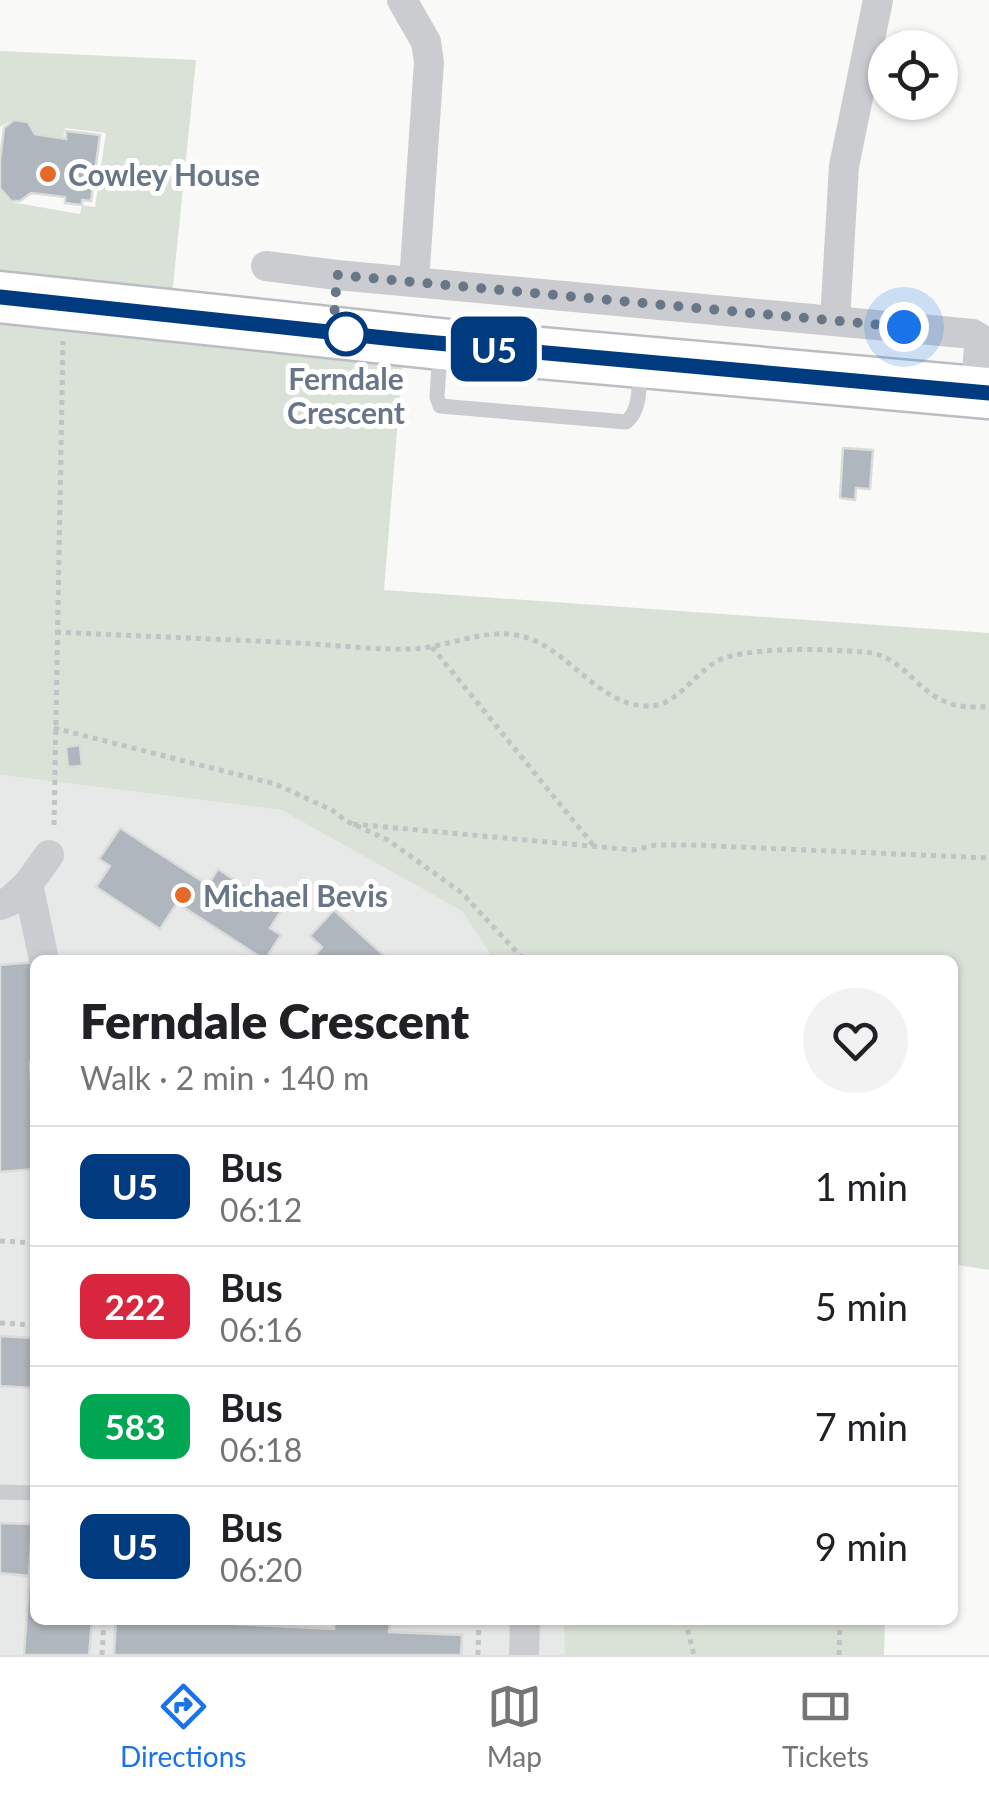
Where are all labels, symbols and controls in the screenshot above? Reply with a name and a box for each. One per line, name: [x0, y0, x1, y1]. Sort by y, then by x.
map controls: [868, 30, 958, 120]
button: locate: [868, 30, 958, 120]
place label: Cowley House: [68, 156, 260, 192]
marker: Cowley House: [37, 163, 59, 185]
your location: [879, 302, 929, 352]
marker: Ferndale Crescent: [325, 313, 367, 355]
line badge: U5: [449, 316, 539, 382]
text: U5: [471, 328, 517, 370]
place label: Ferndale Crescent: [287, 360, 405, 430]
place label: Michael Bevis: [203, 877, 388, 913]
marker: Michael Bevis: [172, 884, 194, 906]
button: heart: [803, 988, 908, 1093]
text: Ferndale Crescent: [80, 992, 469, 1049]
text: Walk · 2 min · 140 m: [80, 1058, 369, 1097]
text: Bus: [220, 1144, 283, 1190]
text: 1 min: [815, 1163, 908, 1209]
text: U5: [112, 1165, 158, 1207]
text: 06:12: [220, 1190, 302, 1229]
text: Bus: [220, 1264, 283, 1310]
text: 5 min: [815, 1283, 908, 1329]
text: 222: [105, 1285, 165, 1327]
text: 06:16: [220, 1310, 302, 1349]
text: Bus: [220, 1384, 283, 1430]
text: 7 min: [815, 1403, 908, 1449]
text: 583: [105, 1405, 165, 1447]
text: 06:18: [220, 1430, 302, 1469]
text: Bus: [220, 1504, 283, 1550]
text: 9 min: [815, 1523, 908, 1569]
text: U5: [112, 1525, 158, 1567]
text: 06:20: [220, 1550, 302, 1589]
tab: Directions: [120, 1679, 246, 1773]
tab: Map: [487, 1679, 542, 1773]
tab: Tickets: [782, 1679, 869, 1773]

